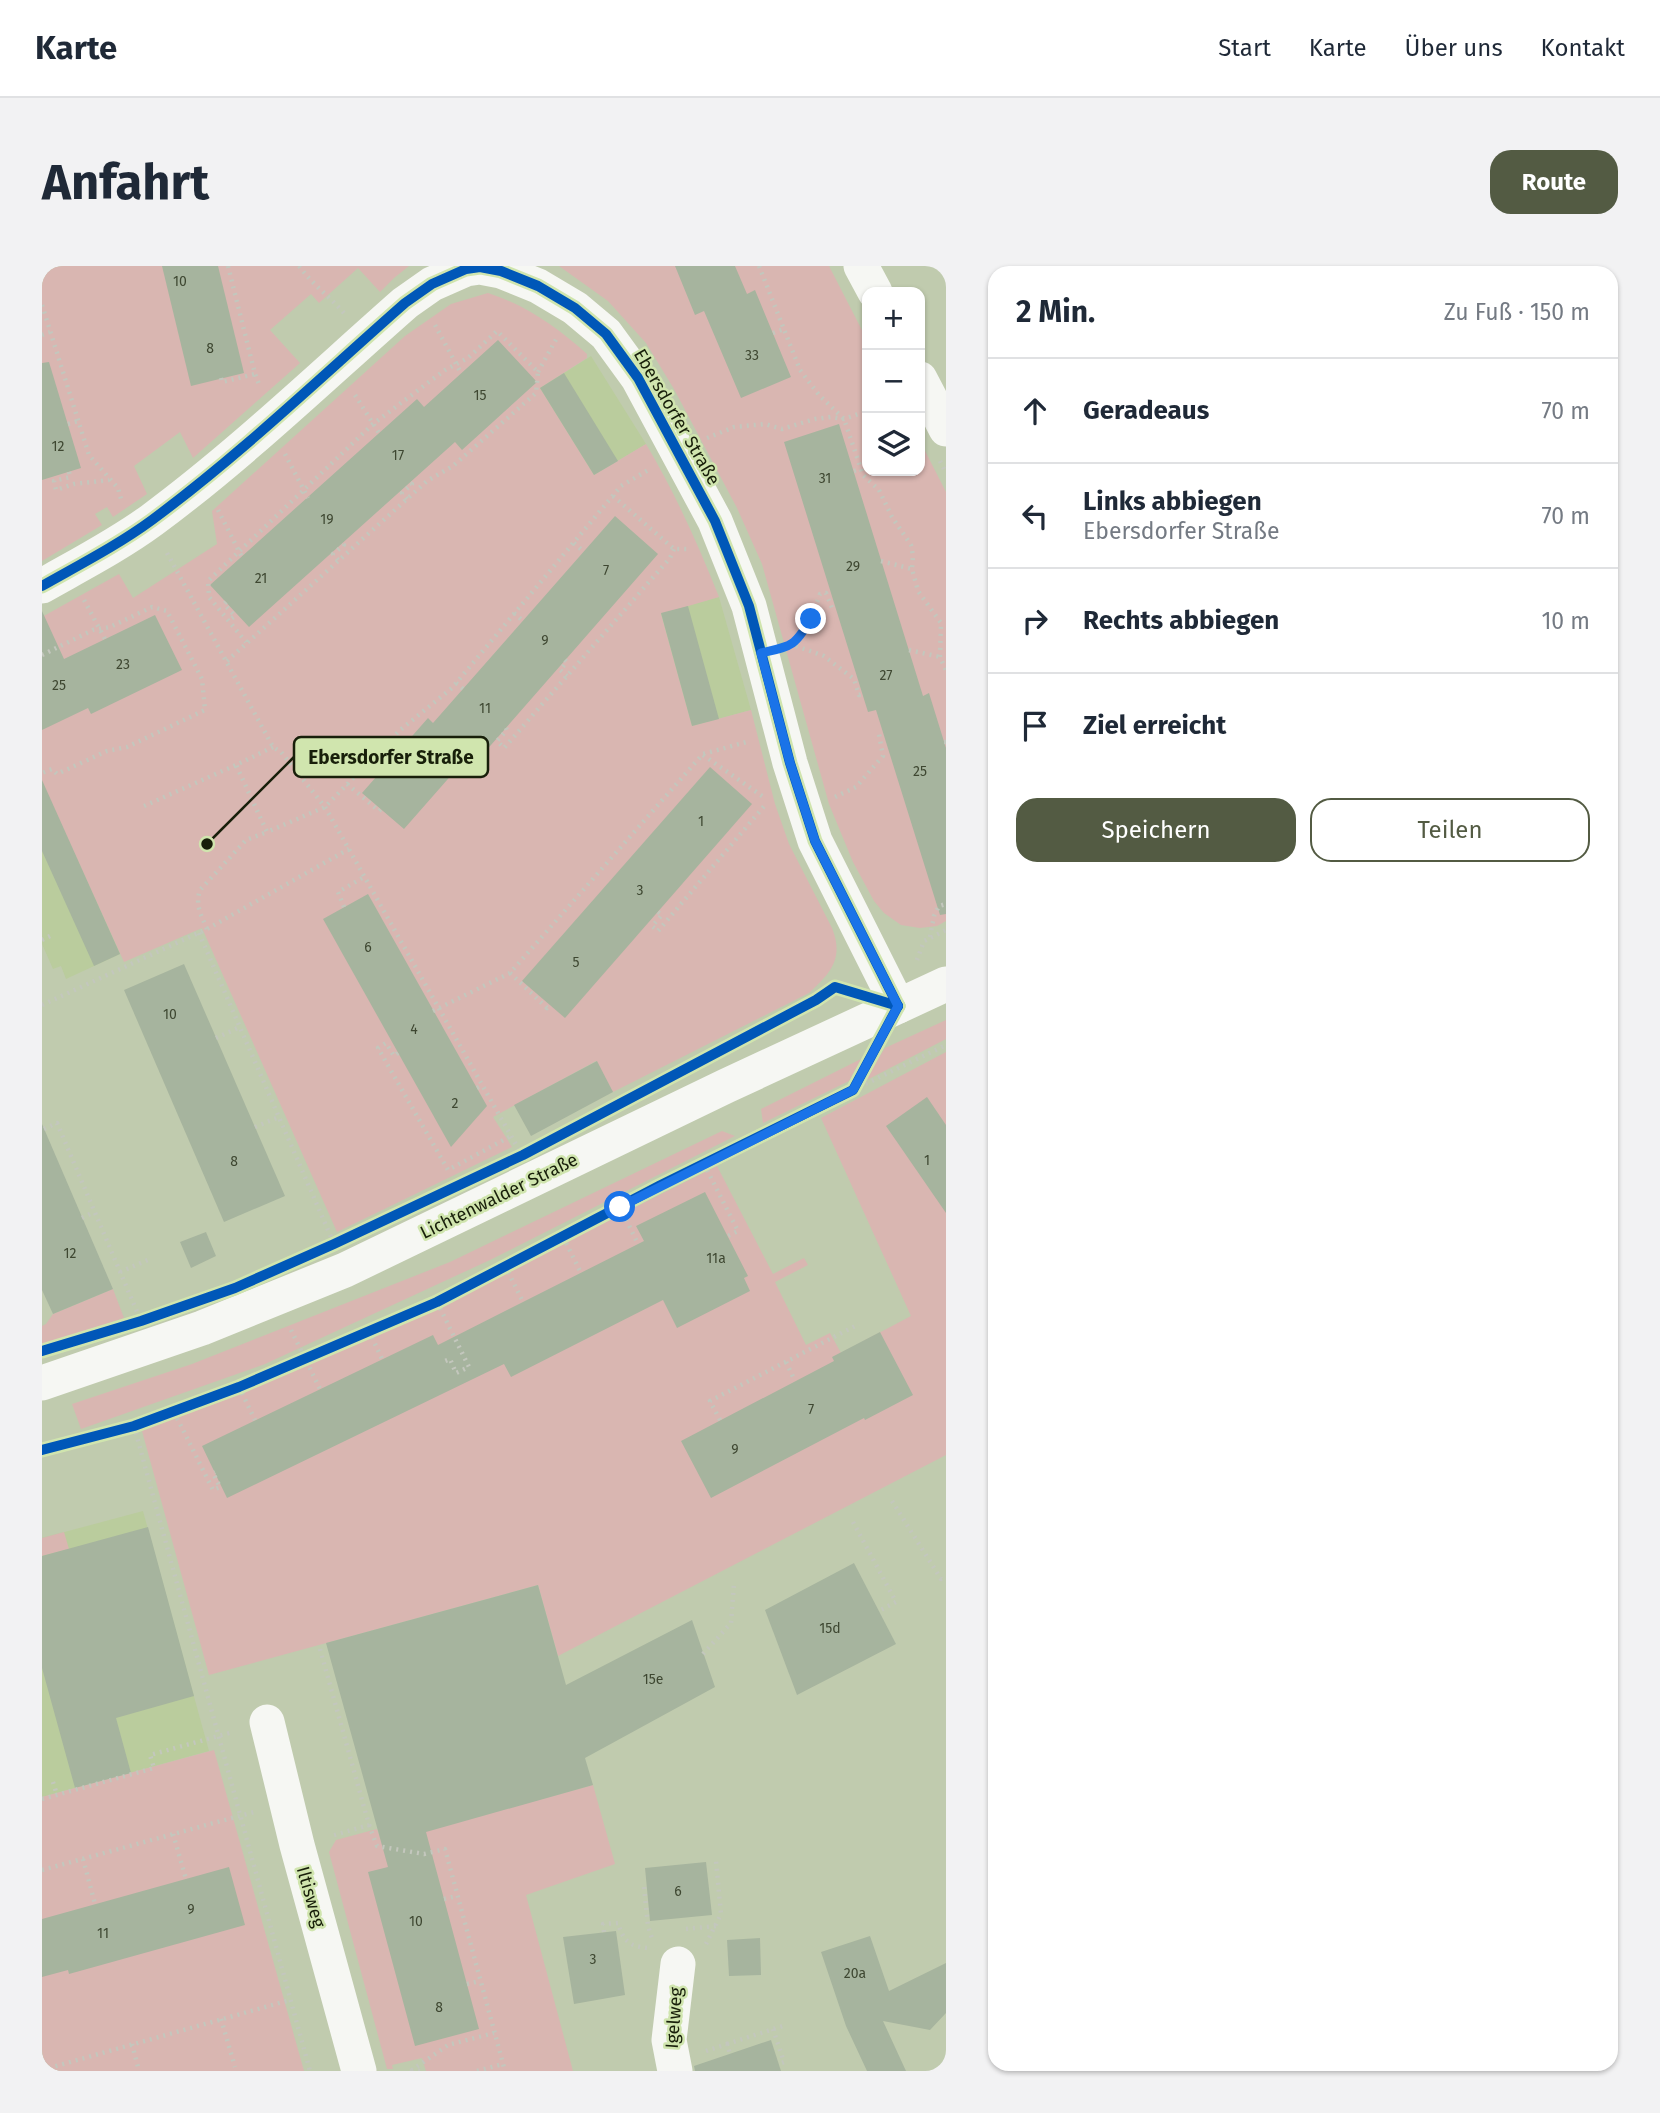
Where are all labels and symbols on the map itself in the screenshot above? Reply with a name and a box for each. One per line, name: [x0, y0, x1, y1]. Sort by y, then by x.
house number: 10: [173, 273, 187, 290]
house number: 8: [206, 340, 214, 357]
street label: Ebersdorfer Straße: [629, 345, 725, 489]
house number: 33: [745, 347, 759, 364]
house number: 15: [473, 387, 487, 404]
house number: 12: [52, 438, 65, 455]
house number: 17: [392, 447, 404, 464]
house number: 31: [819, 470, 831, 487]
house number: 19: [320, 511, 334, 528]
house number: 29: [846, 558, 860, 575]
house number: 7: [603, 562, 609, 579]
house number: 21: [255, 570, 267, 587]
route end: [795, 603, 826, 634]
house number: 9: [541, 632, 549, 649]
house number: 23: [116, 656, 130, 673]
house number: 27: [879, 667, 893, 684]
house number: 25: [52, 677, 66, 694]
house number: 11: [479, 700, 491, 717]
callout: Ebersdorfer Straße: [294, 737, 488, 777]
text: Ebersdorfer Straße: [308, 746, 474, 769]
house number: 25: [913, 763, 927, 780]
house number: 1: [698, 813, 704, 830]
house number: 3: [637, 882, 644, 899]
house number: 6: [364, 939, 372, 956]
house number: 5: [572, 954, 580, 971]
house number: 10: [163, 1006, 177, 1023]
house number: 4: [410, 1021, 418, 1038]
house number: 2: [452, 1095, 459, 1112]
street label: Lichtenwalder Straße: [417, 1148, 581, 1244]
house number: 1: [924, 1152, 930, 1169]
house number: 8: [230, 1153, 238, 1170]
route start: [604, 1191, 635, 1222]
house number: 12: [64, 1245, 77, 1262]
house number: 11a: [706, 1250, 726, 1267]
house number: 7: [808, 1401, 814, 1418]
house number: 9: [731, 1441, 739, 1458]
house number: 15d: [819, 1620, 841, 1637]
house number: 15e: [643, 1671, 663, 1688]
street label: Iltisweg: [292, 1864, 330, 1931]
house number: 6: [674, 1883, 682, 1900]
house number: 9: [187, 1901, 195, 1918]
house number: 10: [409, 1913, 423, 1930]
house number: 11: [97, 1925, 109, 1942]
house number: 3: [590, 1951, 597, 1968]
house number: 20a: [844, 1965, 866, 1982]
street label: Igelweg: [661, 1986, 687, 2049]
house number: 8: [435, 1999, 443, 2016]

